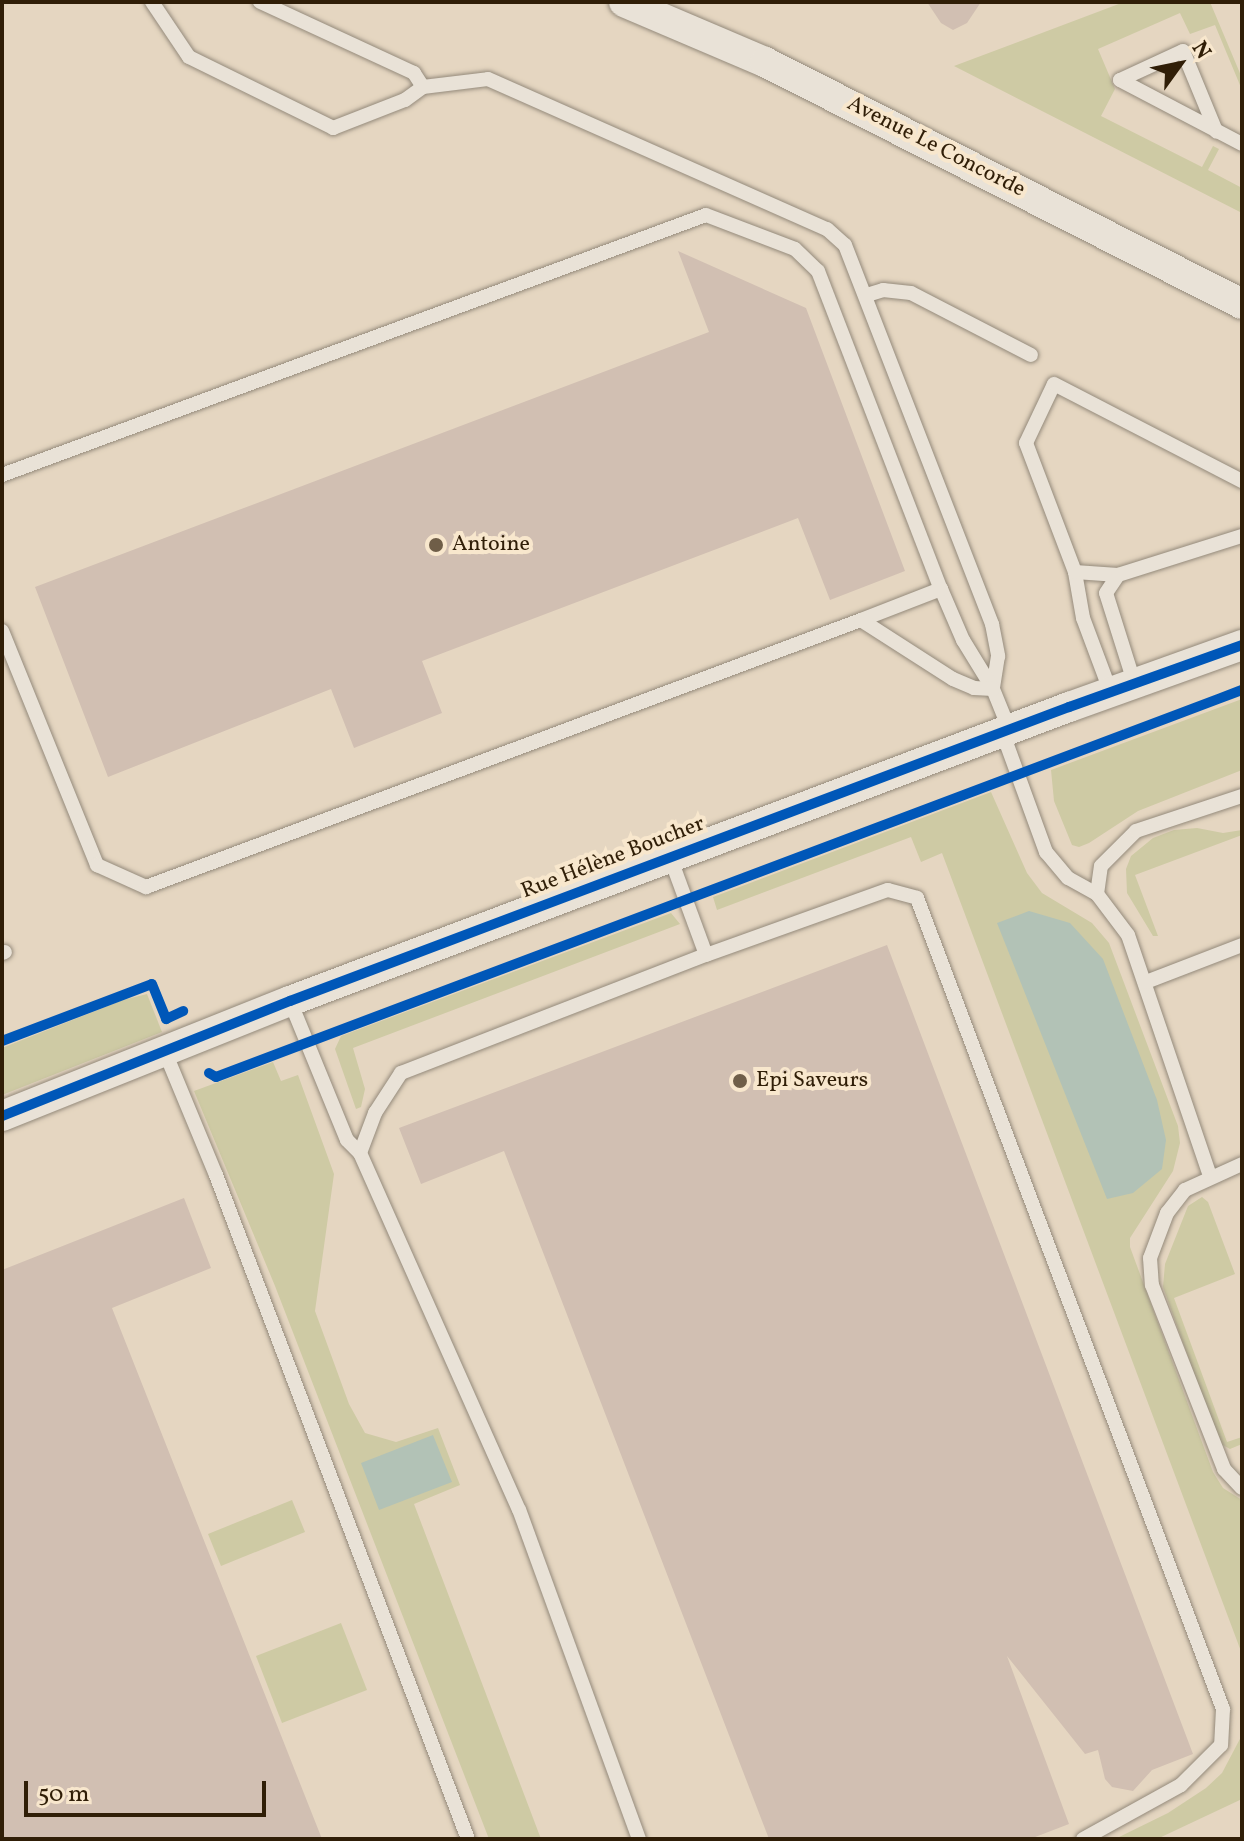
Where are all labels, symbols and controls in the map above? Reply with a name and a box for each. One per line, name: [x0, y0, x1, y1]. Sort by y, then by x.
north arrow: [1140, 24, 1220, 104]
text: N: [1183, 36, 1218, 66]
street label: Avenue Le Concorde: [843, 91, 1029, 203]
place label: Antoine: [452, 532, 530, 558]
marker: Antoine: [427, 536, 445, 554]
street label: Rue Hélène Boucher: [518, 811, 708, 905]
place label: Epi Saveurs: [756, 1068, 868, 1094]
marker: Epi Saveurs: [731, 1072, 749, 1090]
scale bar: [28, 1765, 270, 1815]
text: 50 m: [38, 1778, 90, 1812]

